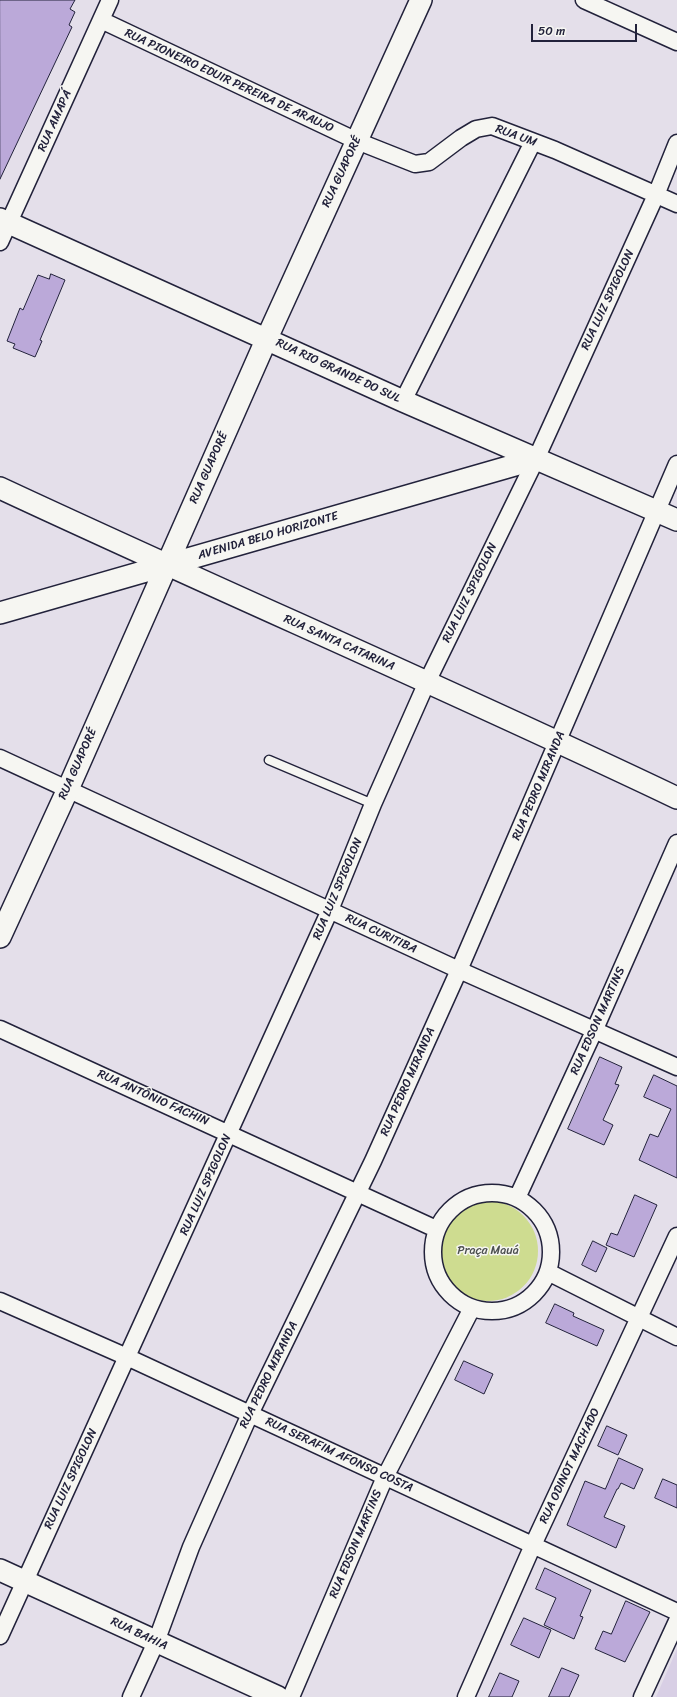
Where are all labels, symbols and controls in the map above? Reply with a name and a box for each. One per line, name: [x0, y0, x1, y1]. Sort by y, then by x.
scale bar: [533, 16, 639, 42]
text: 50 m: [538, 20, 565, 42]
street label: RUA PIONEIRO EDUIR PEREIRA DE ARAUJO: [122, 26, 336, 136]
street label: RUA AMAPÁ: [35, 88, 75, 154]
street label: RUA UM: [493, 122, 539, 150]
street label: RUA GUAPORÉ: [319, 134, 365, 210]
street label: RUA LUIZ SPIGOLON: [578, 248, 638, 352]
street label: RUA RIO GRANDE DO SUL: [274, 336, 402, 406]
street label: RUA GUAPORÉ: [187, 430, 231, 506]
street label: AVENIDA BELO HORIZONTE: [196, 509, 340, 563]
street label: RUA LUIZ SPIGOLON: [440, 541, 500, 645]
street label: RUA SANTA CATARINA: [281, 612, 397, 674]
street label: RUA GUAPORÉ: [56, 726, 100, 802]
street label: RUA PEDRO MIRANDA: [509, 729, 569, 843]
street label: RUA LUIZ SPIGOLON: [310, 836, 366, 942]
street label: RUA CURITIBA: [343, 911, 419, 957]
street label: RUA EDSON MARTINS: [568, 965, 628, 1077]
street label: RUA PEDRO MIRANDA: [378, 1026, 438, 1138]
street label: RUA ANTÔNIO FACHIN: [95, 1067, 211, 1129]
street label: RUA LUIZ SPIGOLON: [177, 1132, 235, 1238]
park label: Praça Mauá: [457, 1244, 519, 1258]
street label: RUA PEDRO MIRANDA: [237, 1319, 301, 1431]
street label: RUA ODINOT MACHADO: [537, 1406, 603, 1526]
street label: RUA SERAFIM AFONSO COSTA: [263, 1414, 415, 1496]
street label: RUA LUIZ SPIGOLON: [41, 1427, 101, 1531]
street label: RUA EDSON MARTINS: [327, 1487, 385, 1601]
street label: RUA BAHIA: [108, 1615, 170, 1653]

